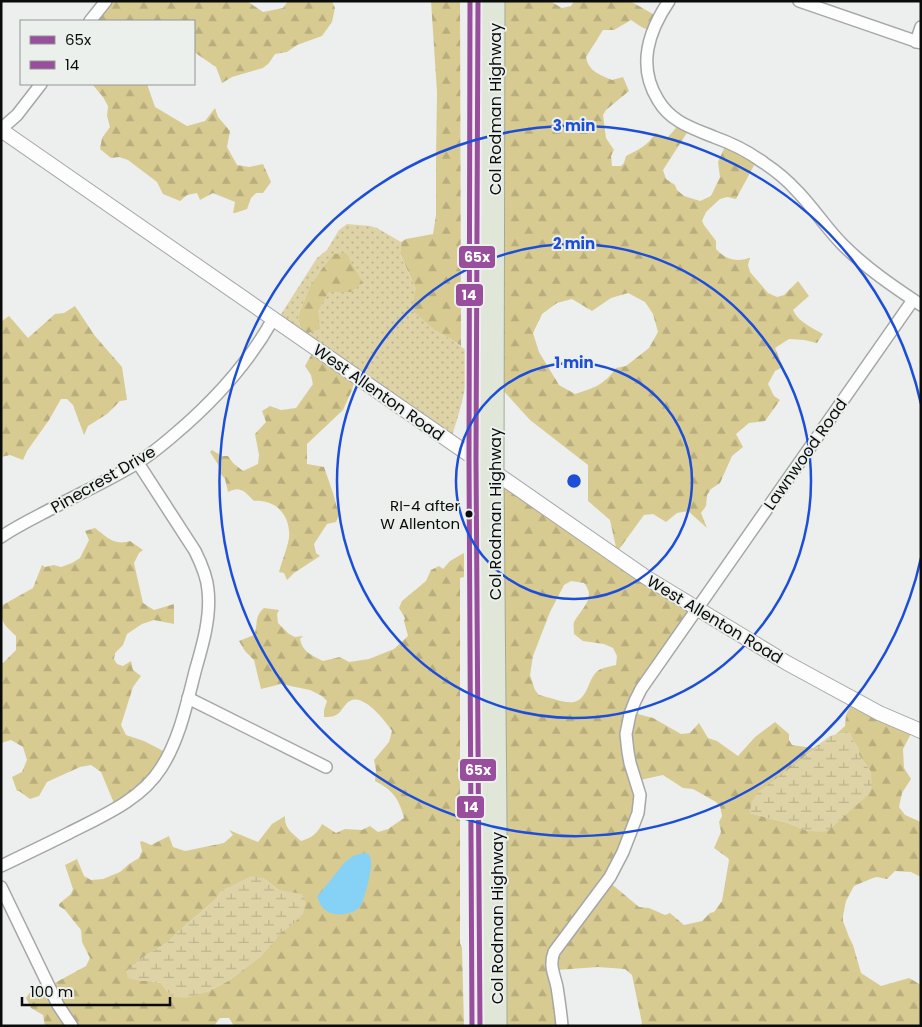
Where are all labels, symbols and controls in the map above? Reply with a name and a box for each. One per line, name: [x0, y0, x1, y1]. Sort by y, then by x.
legend: [20, 20, 195, 85]
street label: Col Rodman Highway: [484, 23, 507, 195]
text: 65x: [65, 29, 91, 50]
text: 14: [65, 54, 79, 75]
text: 3 min: [553, 115, 595, 136]
text: 2 min: [553, 233, 595, 254]
line badge: 65x: [458, 245, 496, 269]
text: 65x: [464, 247, 491, 267]
line badge: 14: [455, 283, 484, 307]
text: 14: [462, 285, 476, 305]
street label: West Allenton Road: [309, 339, 449, 446]
text: 1 min: [554, 352, 594, 373]
street label: Lawnwood Road: [758, 394, 853, 515]
street label: Col Rodman Highway: [484, 428, 507, 600]
street label: Pinecrest Drive: [47, 440, 160, 519]
centre of rings: [565, 472, 583, 490]
place label: RI-4 after W Allenton: [380, 495, 460, 534]
marker: RI-4 after W Allenton: [464, 509, 474, 519]
street label: West Allenton Road: [642, 570, 787, 669]
line badge: 65x: [459, 758, 497, 782]
text: 65x: [465, 760, 492, 780]
line badge: 14: [456, 795, 485, 819]
text: 14: [464, 797, 478, 817]
street label: Col Rodman Highway: [486, 832, 509, 1004]
scale bar: [22, 974, 170, 1006]
text: 100 m: [30, 981, 73, 1002]

